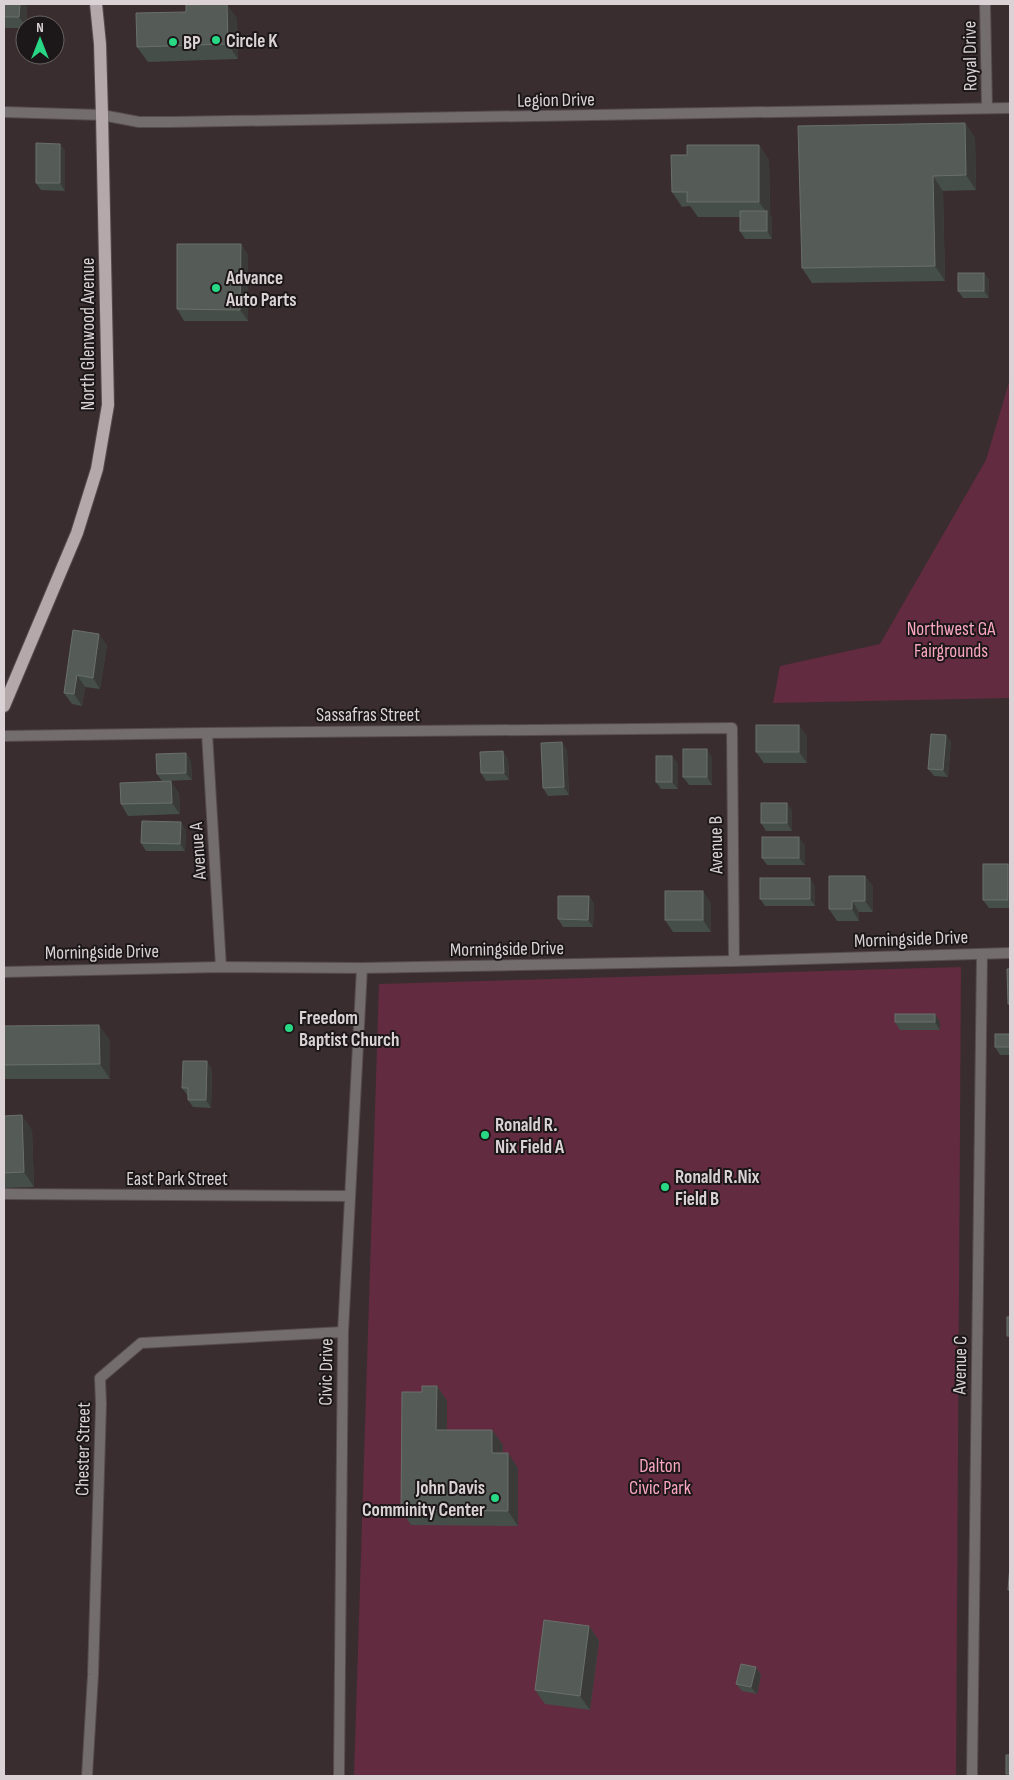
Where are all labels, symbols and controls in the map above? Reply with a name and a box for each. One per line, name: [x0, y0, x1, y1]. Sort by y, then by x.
north arrow: [15, 15, 65, 65]
text: N: [36, 19, 44, 36]
street label: Royal Drive: [958, 21, 983, 91]
place label: Circle K: [226, 30, 278, 53]
place label: BP: [183, 32, 201, 55]
marker: Circle K: [210, 34, 222, 46]
marker: BP: [167, 36, 179, 48]
street label: Legion Drive: [517, 88, 595, 113]
street label: North Glenwood Avenue: [77, 258, 100, 410]
place label: Advance Auto Parts: [225, 267, 297, 312]
marker: Advance Auto Parts: [210, 282, 222, 294]
park label: Northwest GA Fairgrounds: [907, 618, 996, 663]
street label: Sassafras Street: [316, 704, 420, 727]
street label: Avenue B: [704, 816, 729, 875]
street label: Avenue A: [185, 820, 212, 881]
street label: Morningside Drive: [854, 926, 968, 953]
street label: Morningside Drive: [450, 937, 564, 962]
street label: Morningside Drive: [45, 940, 159, 965]
place label: Freedom Baptist Church: [299, 1007, 399, 1052]
marker: Freedom Baptist Church: [283, 1022, 295, 1034]
place label: Ronald R. Nix Field A: [495, 1114, 565, 1159]
marker: Ronald R. Nix Field A: [479, 1129, 491, 1141]
place label: Ronald R.Nix Field B: [675, 1166, 760, 1211]
street label: East Park Street: [126, 1168, 228, 1191]
marker: Ronald R.Nix Field B: [659, 1181, 671, 1193]
street label: Avenue C: [948, 1335, 973, 1396]
street label: Civic Drive: [314, 1338, 339, 1406]
street label: Chester Street: [71, 1402, 96, 1496]
park label: Dalton Civic Park: [629, 1455, 692, 1500]
place label: John Davis Comminity Center: [362, 1477, 485, 1522]
marker: John Davis Comminity Center: [489, 1492, 501, 1504]

